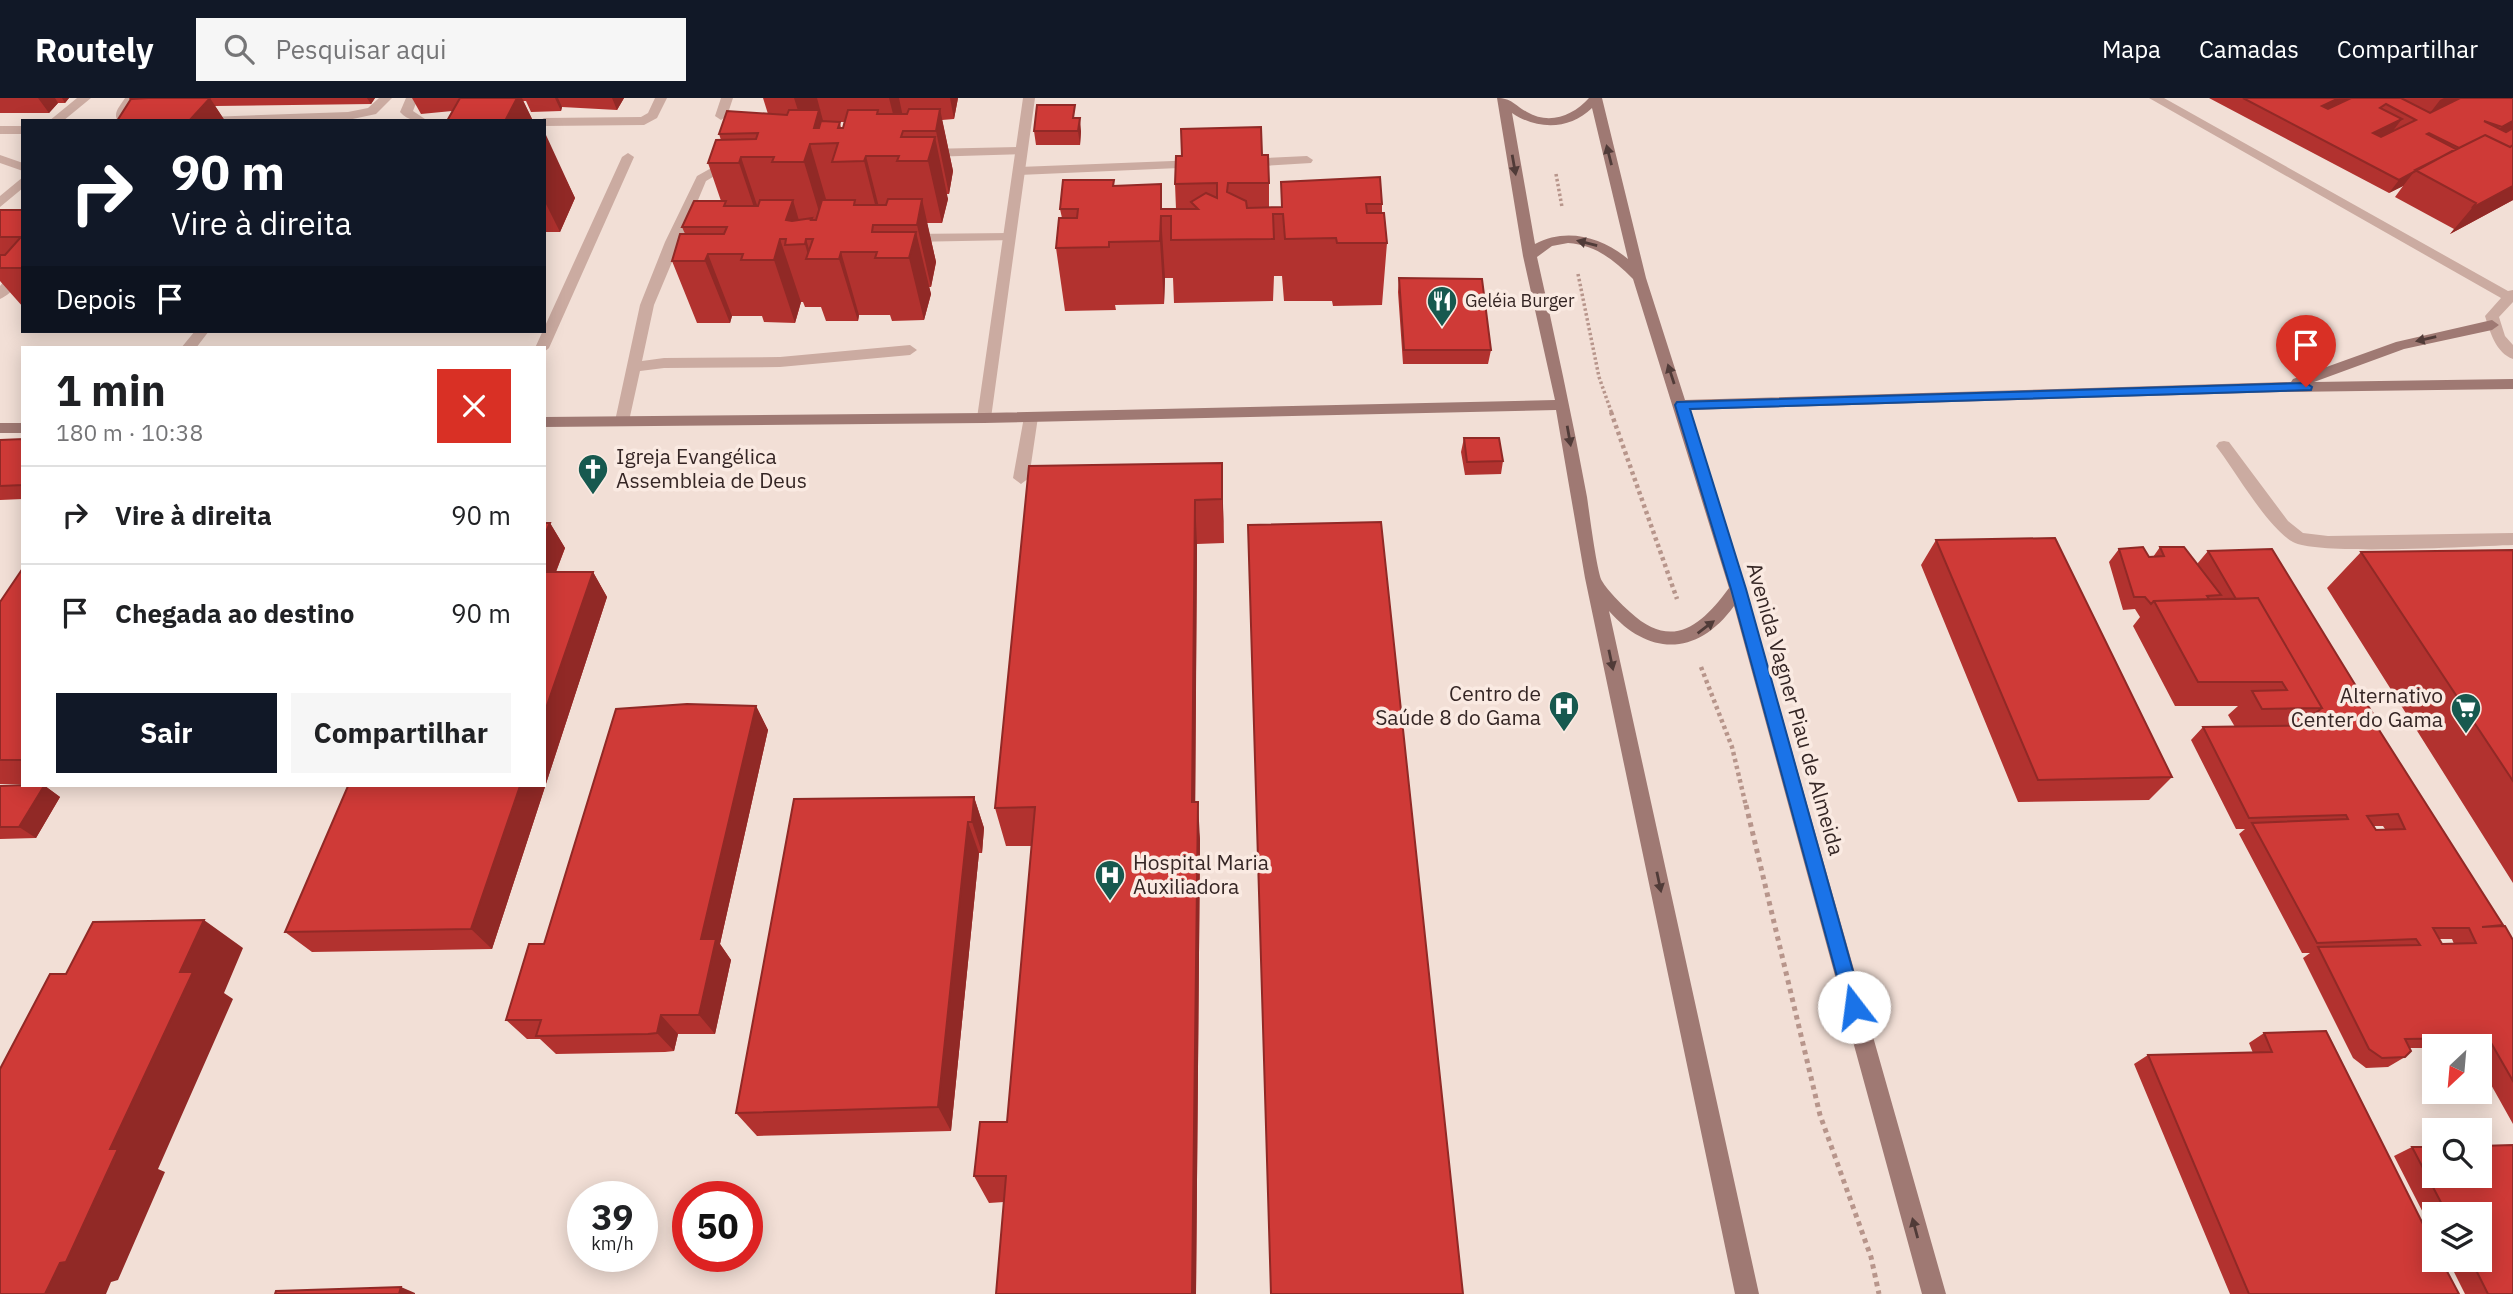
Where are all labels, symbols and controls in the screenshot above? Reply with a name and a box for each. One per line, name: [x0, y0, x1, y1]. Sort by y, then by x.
search box: [196, 18, 686, 81]
text: Routely: [35, 28, 154, 71]
icon: search: [220, 30, 258, 68]
text: Pesquisar aqui: [276, 32, 447, 66]
text: Mapa: [2102, 33, 2161, 65]
text: Camadas: [2199, 33, 2299, 65]
text: Compartilhar: [2337, 33, 2478, 65]
text: 90 m: [171, 140, 285, 203]
one-way arrow: [1603, 144, 1614, 166]
icon: right: [56, 147, 147, 238]
one-way arrow: [1509, 154, 1520, 176]
text: Vire à direita: [171, 202, 352, 244]
one-way arrow: [1576, 237, 1598, 248]
icon: arrive: [151, 280, 189, 318]
text: Depois: [56, 282, 137, 316]
restaurant icon: Geléia Burger: [1425, 284, 1459, 328]
place label: Geléia Burger: [1465, 289, 1575, 312]
pin: [2276, 315, 2336, 387]
icon: arrive: [2287, 326, 2325, 364]
one-way arrow: [2415, 334, 2437, 345]
text: 1 min: [56, 363, 166, 418]
one-way arrow: [1665, 363, 1676, 384]
button: close: [437, 369, 511, 443]
text: 180 m · 10:38: [56, 417, 203, 447]
one-way arrow: [1563, 425, 1574, 447]
place label: Igreja Evangélica Assembleia de Deus: [616, 442, 807, 494]
church icon: Igreja Evangélica Assembleia de Deus: [576, 452, 610, 496]
icon: right: [56, 496, 94, 534]
text: Vire à direita: [115, 498, 272, 532]
text: 90 m: [451, 498, 511, 532]
street label: Avenida Vagner Piau de Almeida: [1741, 559, 1851, 858]
icon: arrive: [56, 594, 94, 632]
text: Chegada ao destino: [115, 596, 354, 630]
text: 90 m: [451, 596, 511, 630]
one-way arrow: [1696, 620, 1714, 635]
one-way arrow: [1605, 649, 1616, 671]
place label: Centro de Saúde 8 do Gama: [1375, 679, 1541, 731]
place label: Alternativo Center do Gama: [2291, 681, 2443, 733]
hospital icon: Centro de Saúde 8 do Gama: [1547, 689, 1581, 733]
supermarket icon: Alternativo Center do Gama: [2449, 691, 2483, 735]
button: Sair: [56, 693, 277, 773]
button: Compartilhar: [291, 693, 511, 773]
place label: Hospital Maria Auxiliadora: [1133, 848, 1269, 900]
hospital icon: Hospital Maria Auxiliadora: [1093, 858, 1127, 902]
one-way arrow: [1653, 871, 1664, 893]
position arrow: [1817, 970, 1891, 1044]
north arrow: [2422, 1034, 2492, 1104]
map controls: [2422, 1034, 2492, 1272]
button: search: [2422, 1118, 2492, 1188]
speed limit sign: 50: [672, 1181, 763, 1272]
text: 39: [591, 1194, 634, 1240]
button: layers: [2422, 1202, 2492, 1272]
one-way arrow: [1910, 1217, 1920, 1238]
text: km/h: [591, 1232, 634, 1255]

